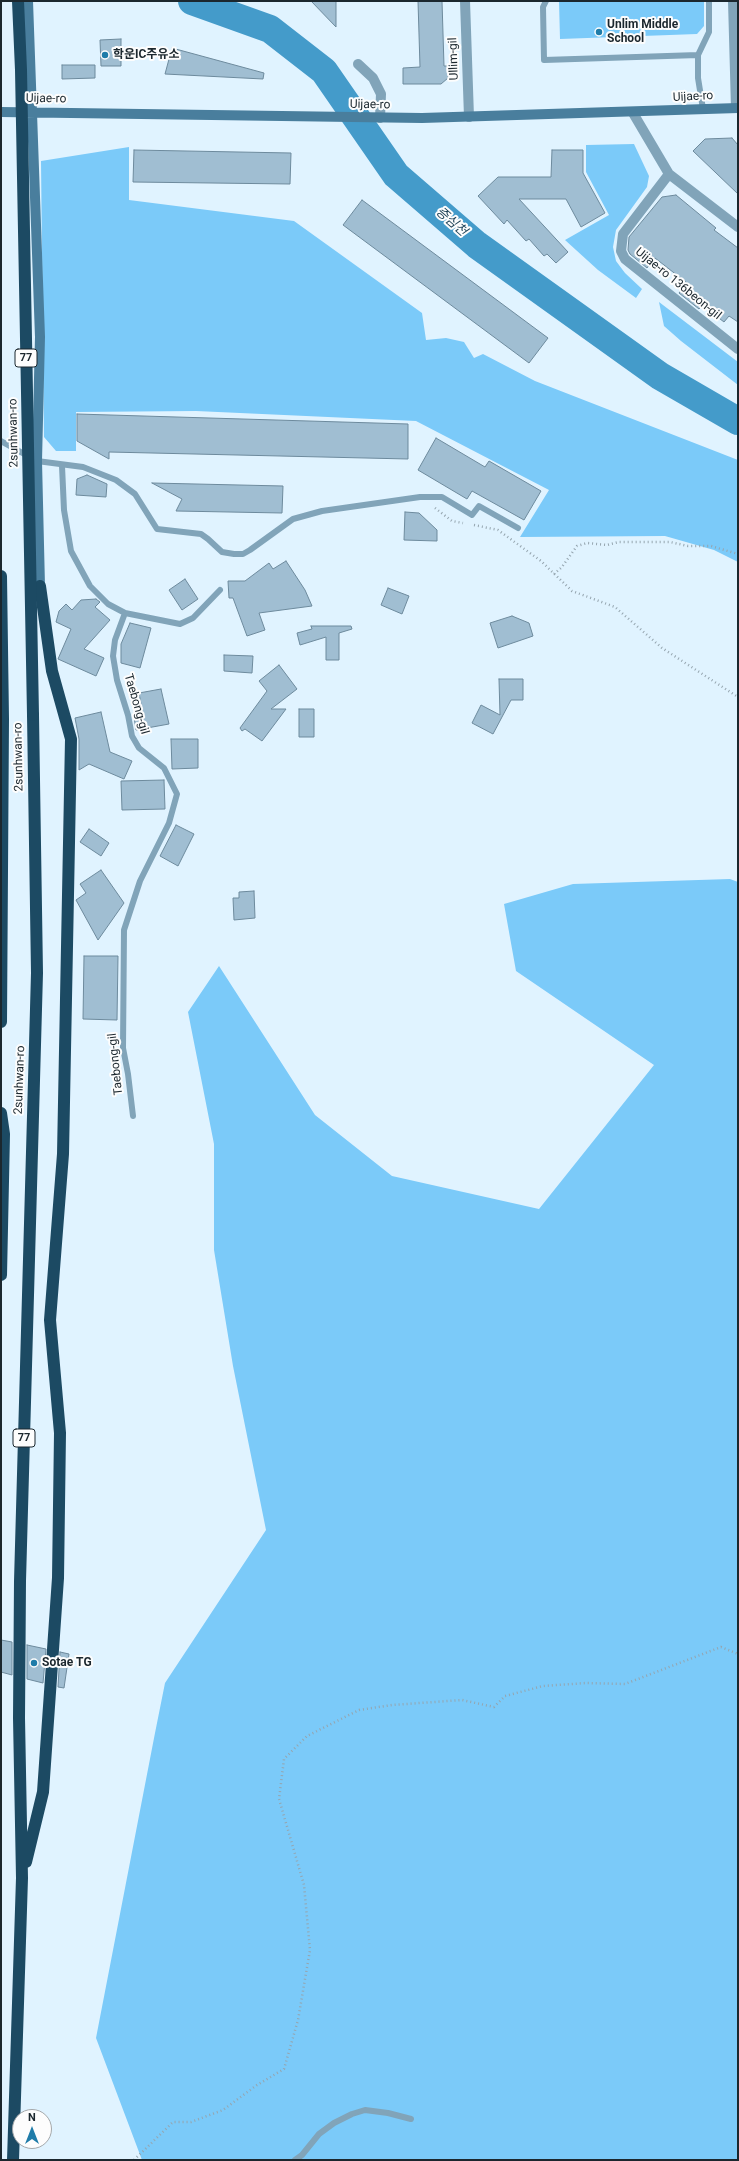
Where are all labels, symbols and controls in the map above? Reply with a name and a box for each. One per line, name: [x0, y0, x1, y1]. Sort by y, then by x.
place label: Unlim Middle School: [607, 18, 678, 46]
marker: Unlim Middle School: [594, 27, 604, 37]
street label: Ullim-gil: [446, 37, 462, 81]
place label: 학운IC주유소: [113, 48, 180, 62]
marker: 학운IC주유소: [100, 50, 110, 60]
street label: Uijae-ro: [672, 89, 714, 105]
street label: Uijae-ro: [26, 91, 66, 107]
street label: Uijae-ro: [350, 97, 390, 113]
water label: 증심천: [432, 204, 470, 240]
street label: Uijae-ro 136beon-gil: [632, 245, 724, 323]
road number: 77: [15, 349, 37, 367]
street label: 2sunhwan-ro: [6, 398, 22, 468]
street label: Taebong-gil: [121, 672, 151, 736]
street label: 2sunhwan-ro: [11, 722, 27, 792]
street label: Taebong-gil: [106, 1032, 126, 1096]
street label: 2sunhwan-ro: [12, 1045, 28, 1115]
road number: 77: [13, 1429, 35, 1447]
place label: Sotae TG: [42, 1656, 92, 1670]
marker: Sotae TG: [29, 1658, 39, 1668]
north arrow: [12, 2109, 52, 2149]
text: N: [28, 2111, 36, 2124]

